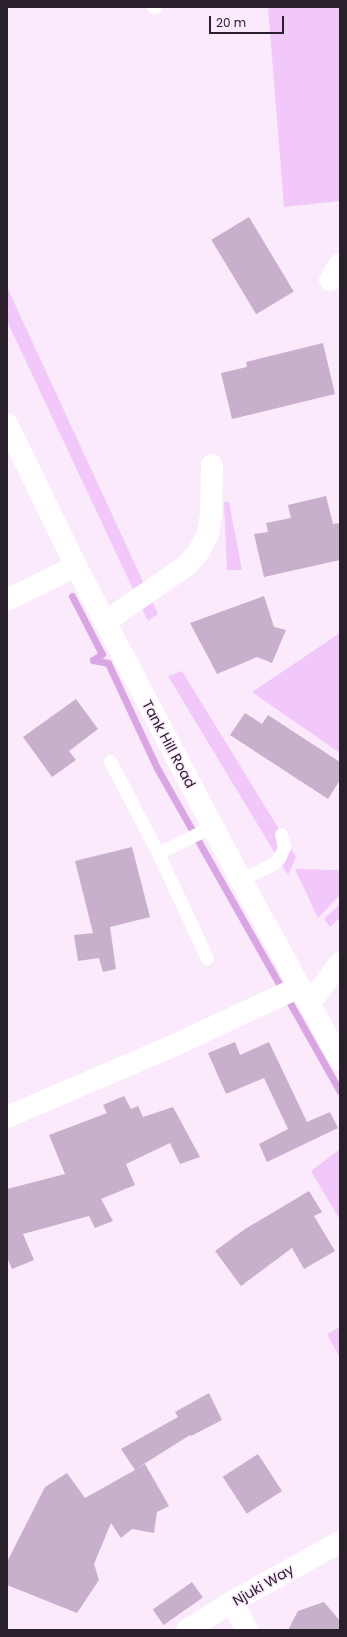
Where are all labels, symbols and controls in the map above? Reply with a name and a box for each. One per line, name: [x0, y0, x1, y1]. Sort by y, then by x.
scale bar: [211, 8, 286, 34]
text: 20 m: [216, 14, 246, 31]
street label: Tank Hill Road: [139, 697, 199, 791]
street label: Njuki Way: [229, 1561, 297, 1609]

